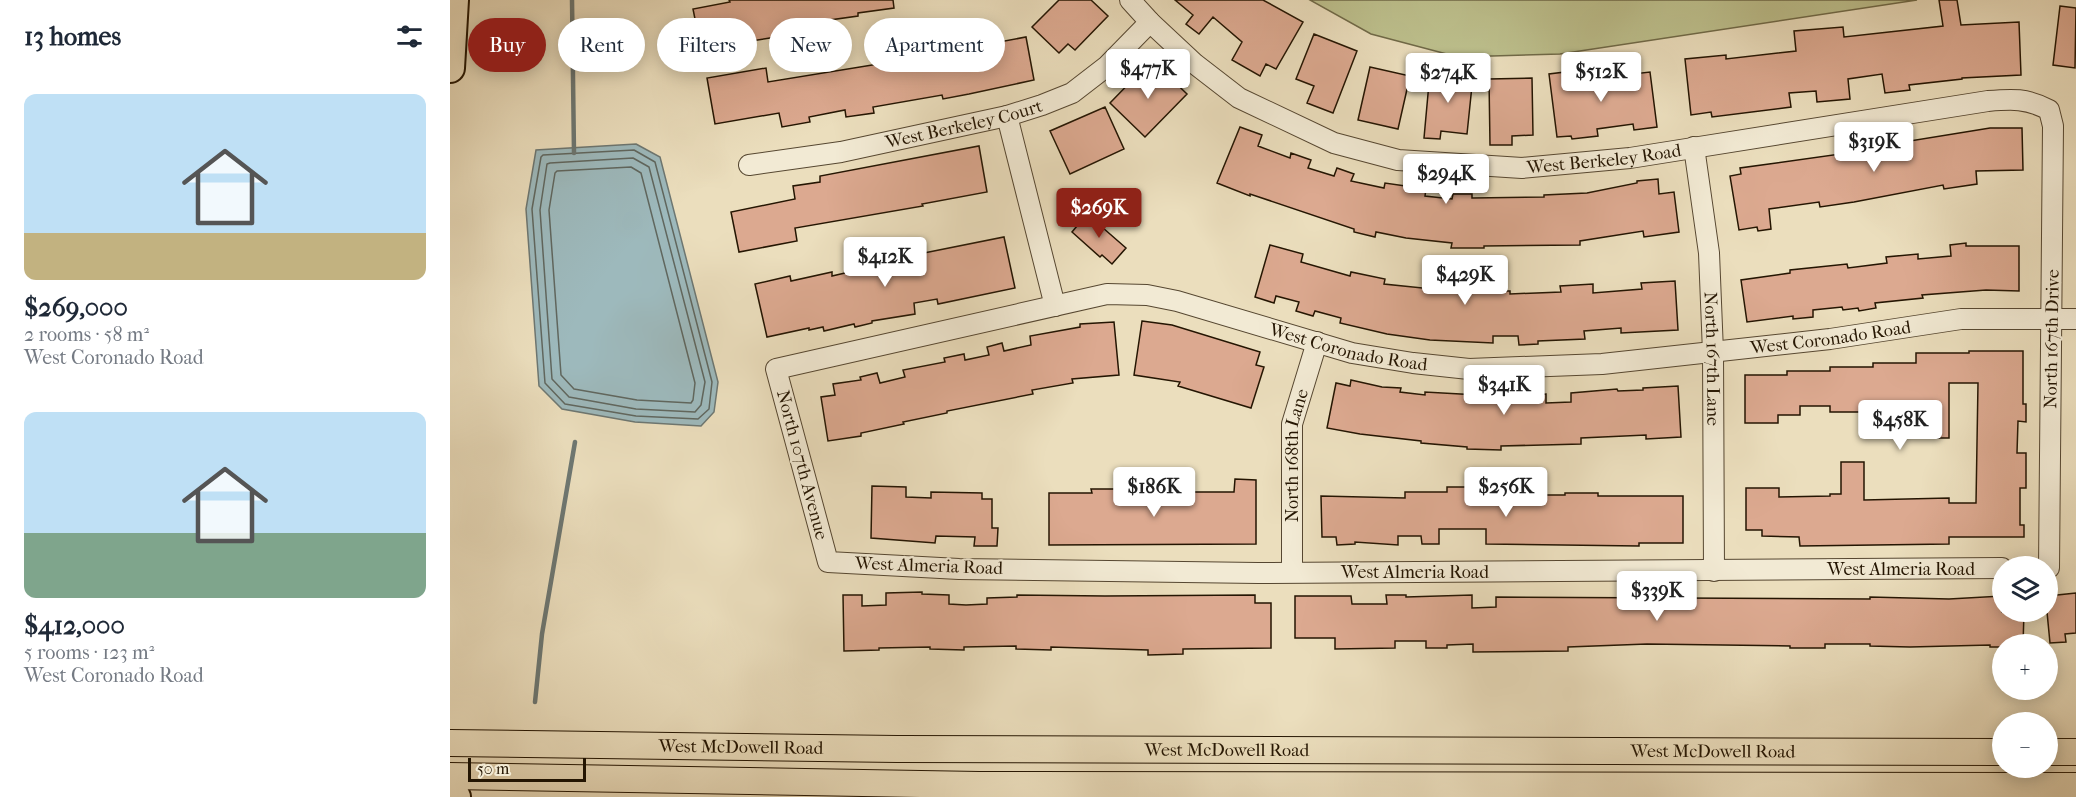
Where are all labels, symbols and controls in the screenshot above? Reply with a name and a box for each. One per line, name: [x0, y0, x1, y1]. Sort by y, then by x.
chip: Buy: [468, 18, 546, 72]
chip: Rent: [558, 18, 645, 72]
chip: Filters: [657, 18, 757, 72]
chip: New: [769, 18, 852, 72]
chip: Apartment: [864, 18, 1005, 72]
icon: filters: [393, 20, 426, 53]
text: 13 homes: [24, 21, 121, 52]
pin: $477K: [1106, 49, 1190, 100]
pin: $512K: [1559, 52, 1643, 103]
pin: $274K: [1406, 53, 1490, 104]
text: $477K: [1120, 57, 1176, 80]
text: $512K: [1575, 60, 1627, 83]
text: $274K: [1420, 61, 1476, 84]
street label: West Berkeley Court: [882, 95, 1046, 153]
pin: $319K: [1832, 122, 1916, 173]
text: $319K: [1848, 130, 1900, 153]
icon: home: [171, 133, 279, 241]
street label: West Berkeley Road: [1525, 139, 1683, 178]
pin: $294K: [1404, 154, 1488, 205]
text: $294K: [1417, 162, 1475, 185]
pin: $269K: [1057, 188, 1141, 239]
text: $269K: [1070, 196, 1128, 219]
pin: $412K: [843, 237, 927, 288]
text: $412K: [858, 245, 912, 268]
pin: $429K: [1423, 255, 1507, 306]
text: $429K: [1436, 263, 1494, 286]
street label: North 167th Drive: [2040, 269, 2064, 409]
street label: North 167th Lane: [1700, 291, 1724, 426]
text: $269,000: [24, 292, 128, 323]
street label: West Coronado Road: [1748, 316, 1912, 358]
street label: West Coronado Road: [1266, 318, 1429, 375]
text: 2 rooms · 58 m²: [24, 323, 149, 346]
text: West Coronado Road: [24, 346, 204, 369]
pin: $341K: [1462, 365, 1546, 416]
text: $341K: [1478, 373, 1530, 396]
street label: North 168th Lane: [1281, 386, 1313, 522]
street label: North 107th Avenue: [772, 388, 832, 542]
pin: $458K: [1858, 400, 1942, 451]
text: $458K: [1872, 408, 1928, 431]
icon: home: [171, 451, 279, 559]
pin: $186K: [1112, 467, 1196, 518]
pin: $256K: [1464, 467, 1548, 518]
text: $186K: [1127, 475, 1181, 498]
text: $256K: [1478, 475, 1534, 498]
street label: West Almeria Road: [854, 553, 1004, 579]
map controls: [1992, 556, 2058, 778]
button: layers: [1992, 556, 2058, 622]
street label: West Almeria Road: [1826, 559, 1975, 580]
street label: West Almeria Road: [1340, 562, 1489, 583]
pin: $339K: [1615, 571, 1699, 622]
text: $339K: [1631, 579, 1683, 602]
text: $412,000: [24, 610, 125, 641]
button: +: [1992, 634, 2058, 700]
text: 5 rooms · 123 m²: [24, 641, 154, 664]
text: West Coronado Road: [24, 664, 204, 687]
button: −: [1992, 712, 2058, 778]
street label: West McDowell Road: [657, 735, 824, 759]
street label: West McDowell Road: [1144, 739, 1310, 761]
street label: West McDowell Road: [1629, 740, 1796, 762]
scale bar: [468, 755, 586, 782]
text: 50 m: [477, 759, 509, 778]

